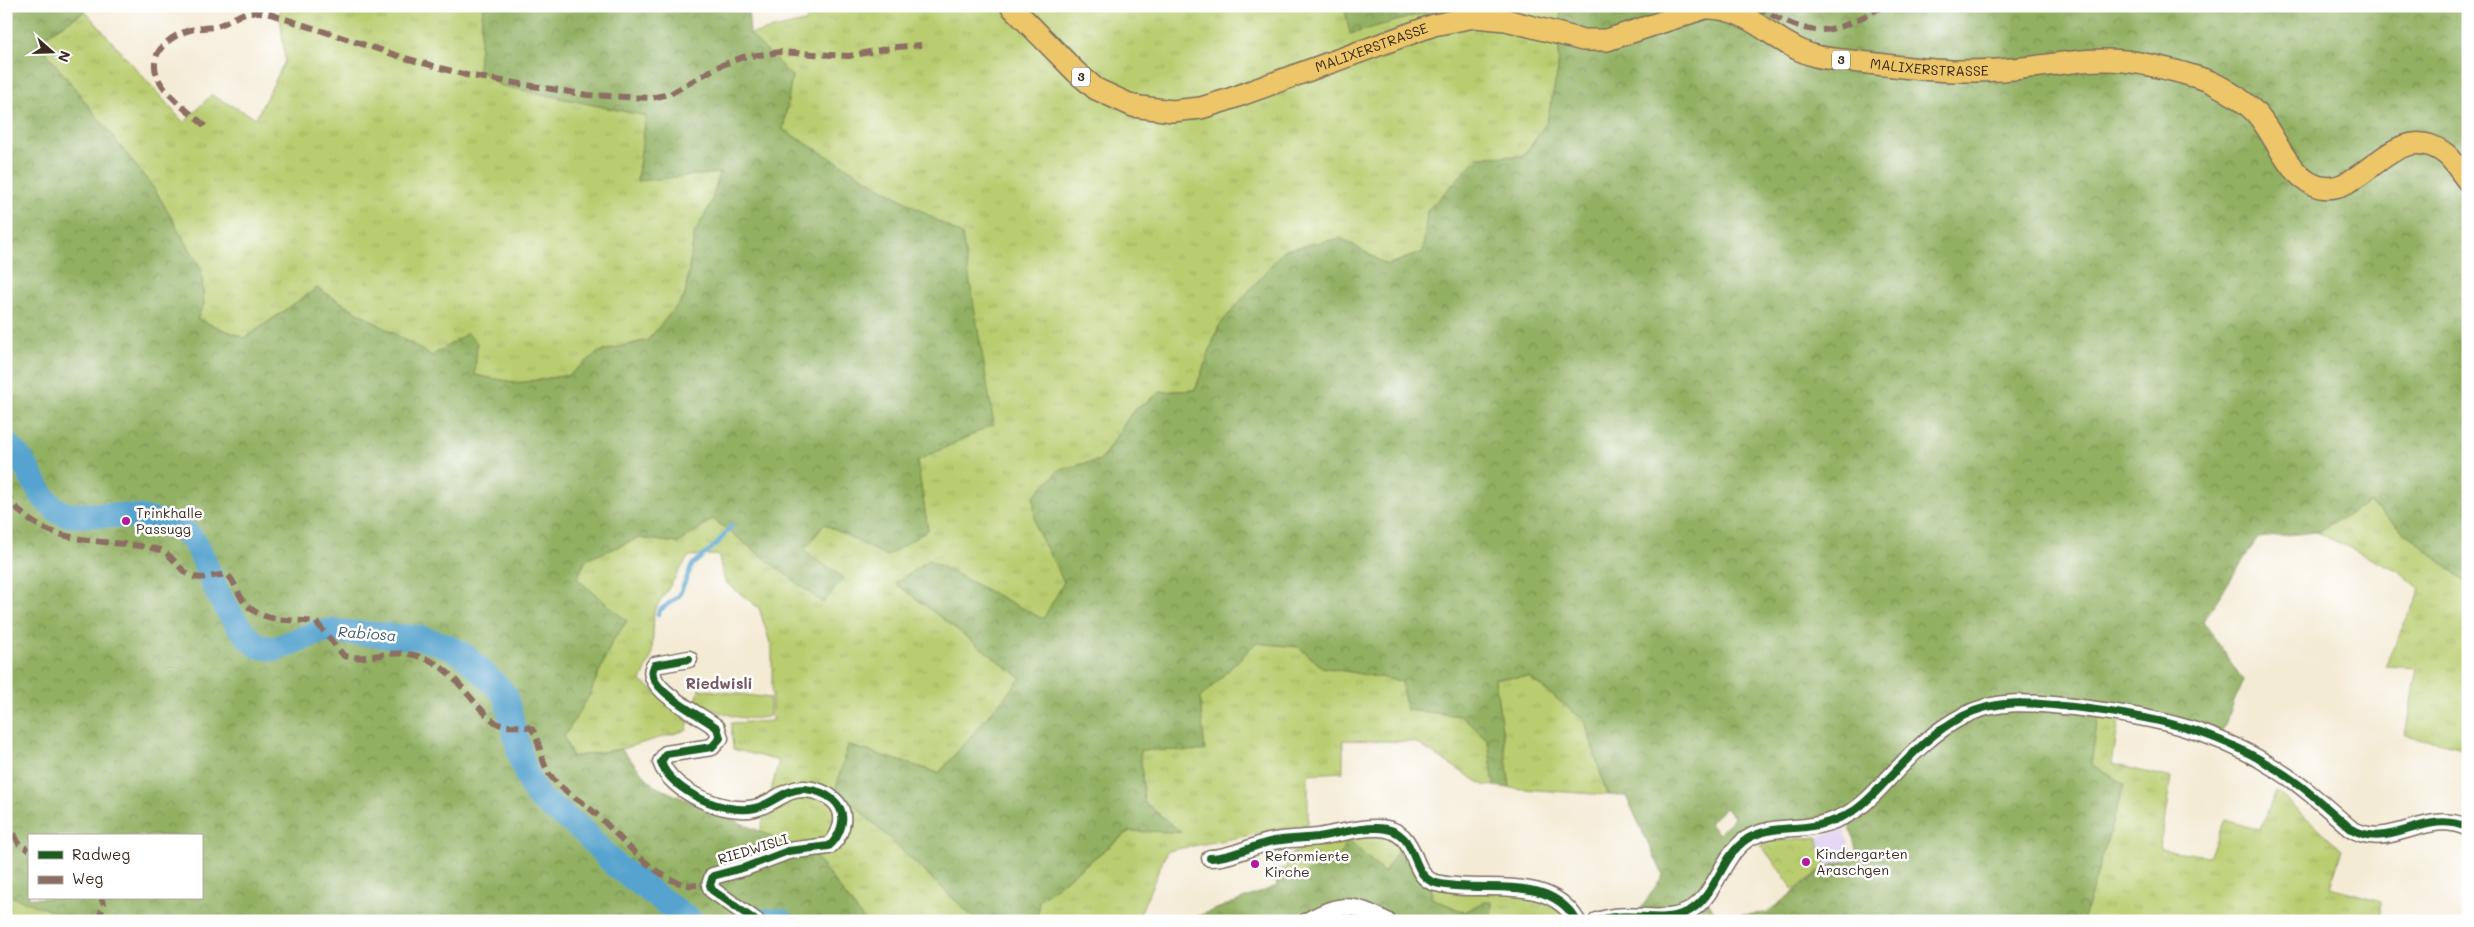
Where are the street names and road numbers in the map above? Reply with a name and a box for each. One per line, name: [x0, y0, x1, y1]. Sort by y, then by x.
street label: MALIXERSTRASSE: [1312, 18, 1430, 76]
road number: 3: [1832, 50, 1850, 70]
street label: MALIXERSTRASSE: [1869, 53, 1989, 80]
road number: 3: [1072, 68, 1090, 86]
street label: RIEDWISLI: [715, 829, 790, 868]

